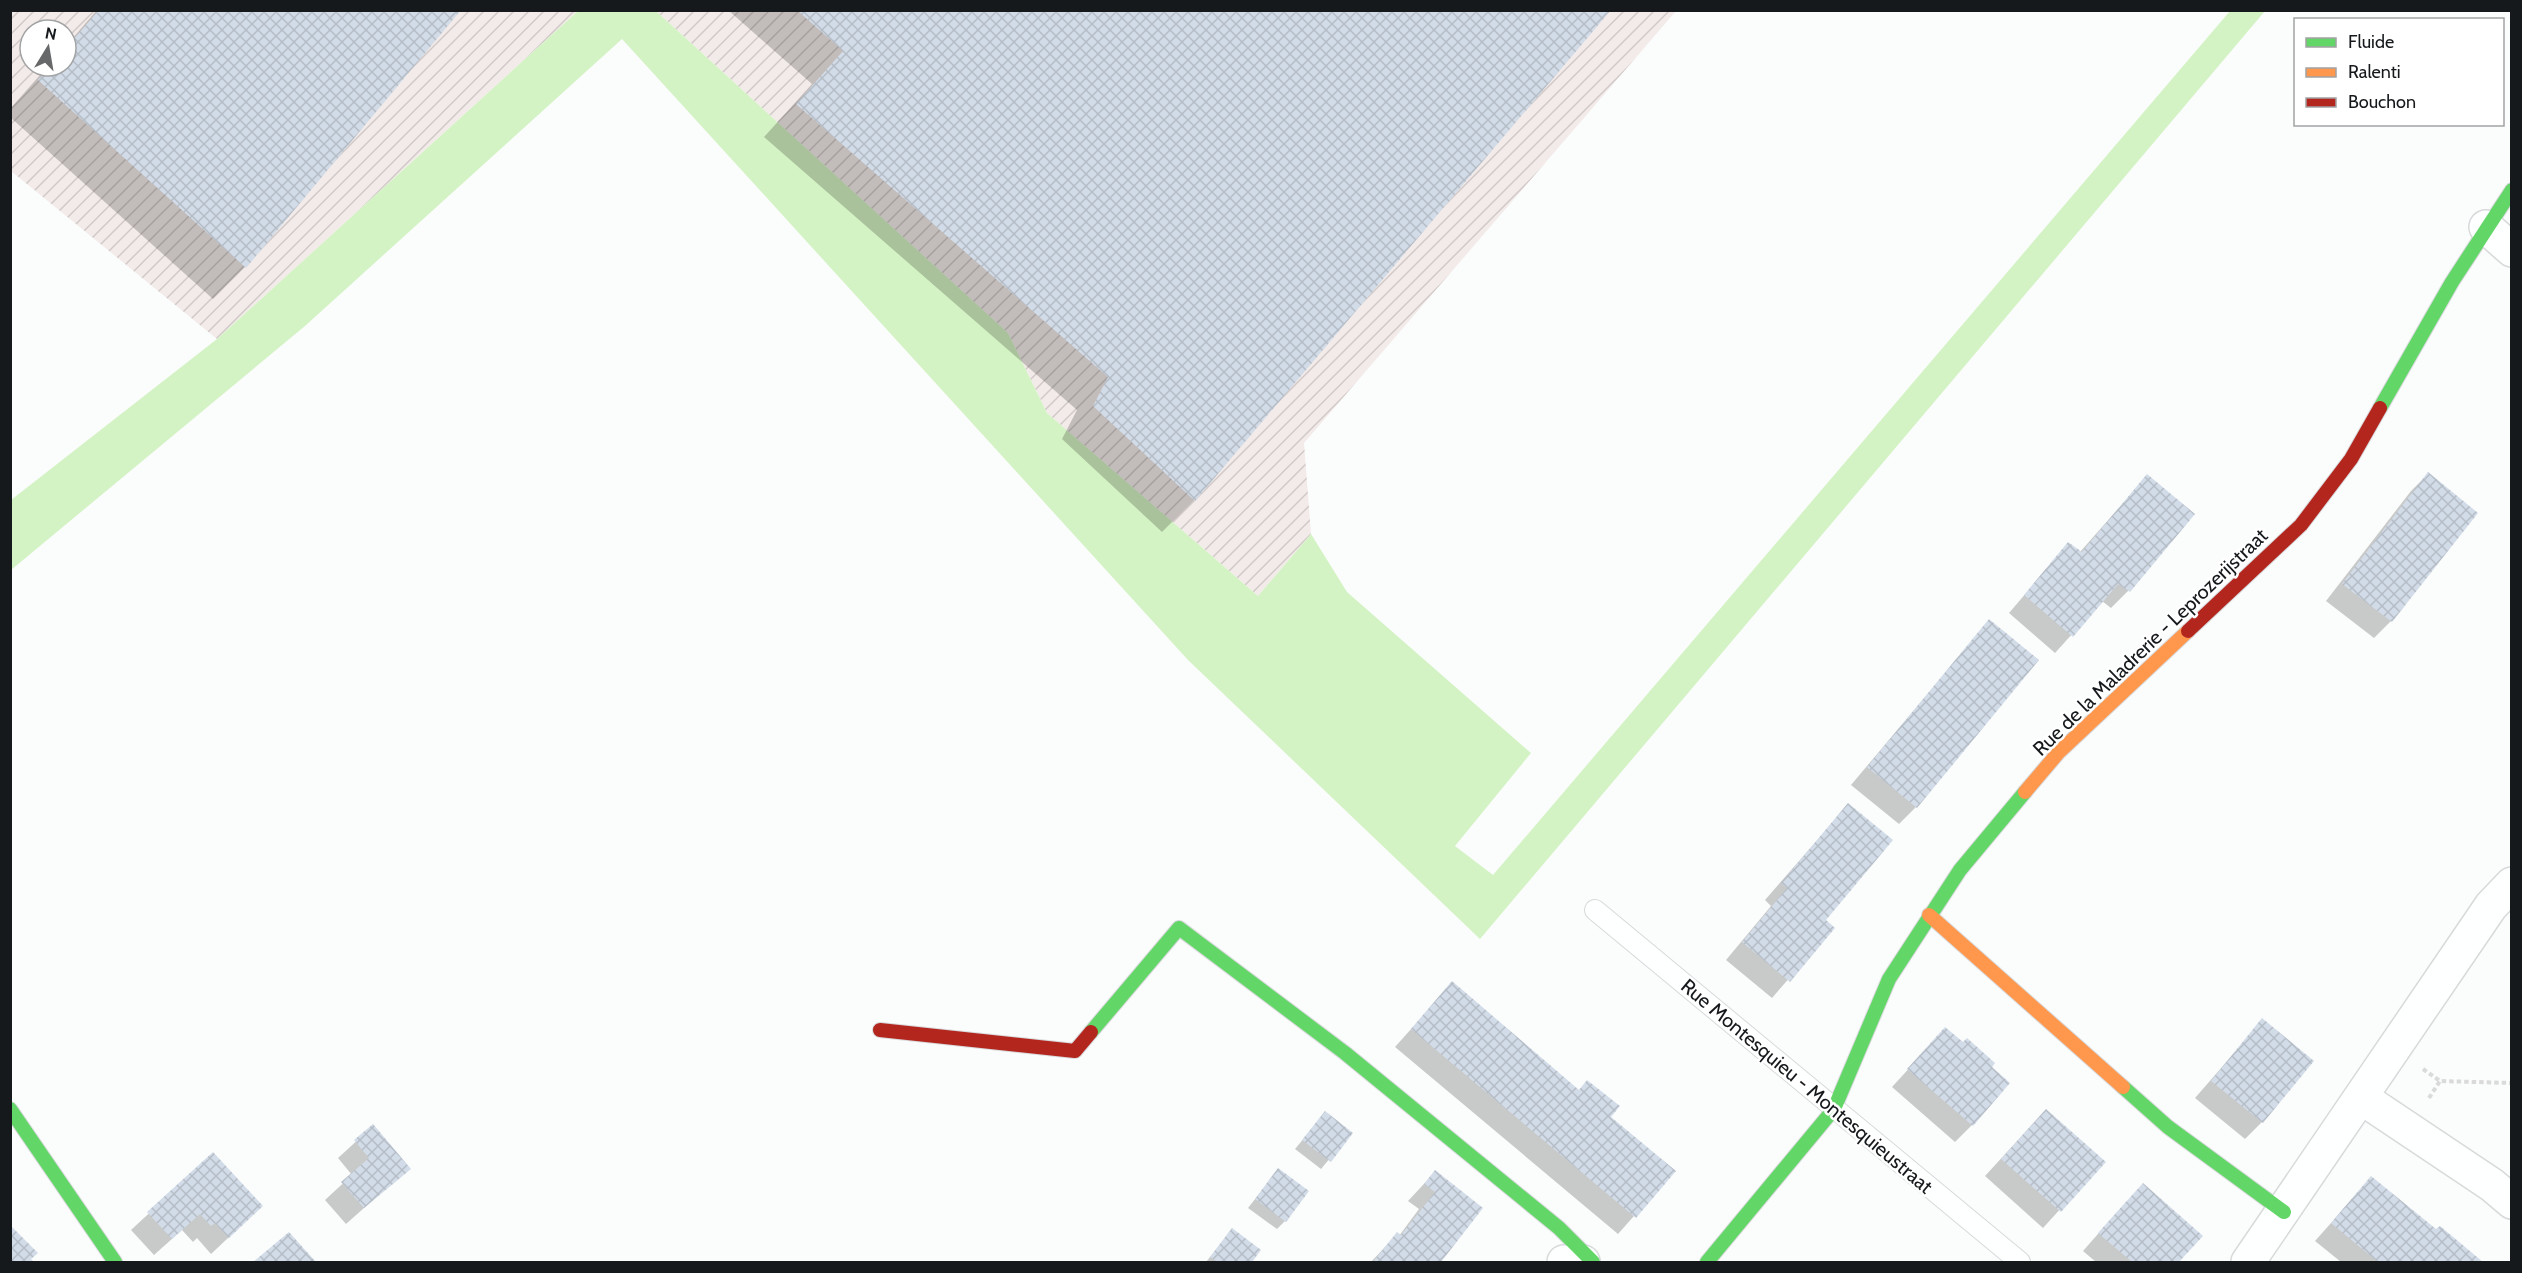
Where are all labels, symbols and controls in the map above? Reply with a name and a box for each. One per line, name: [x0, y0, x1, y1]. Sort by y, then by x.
north arrow: [18, 18, 78, 78]
legend: [2294, 18, 2504, 126]
text: N: [43, 23, 58, 44]
text: Fluide: [2348, 31, 2394, 53]
text: Ralenti: [2348, 61, 2401, 83]
text: Bouchon: [2348, 91, 2416, 113]
street label: Rue de la Maladrerie - Leprozerijstraat: [2028, 523, 2272, 761]
street label: Rue Montesquieu - Montesquieustraat: [1676, 974, 1938, 1199]

